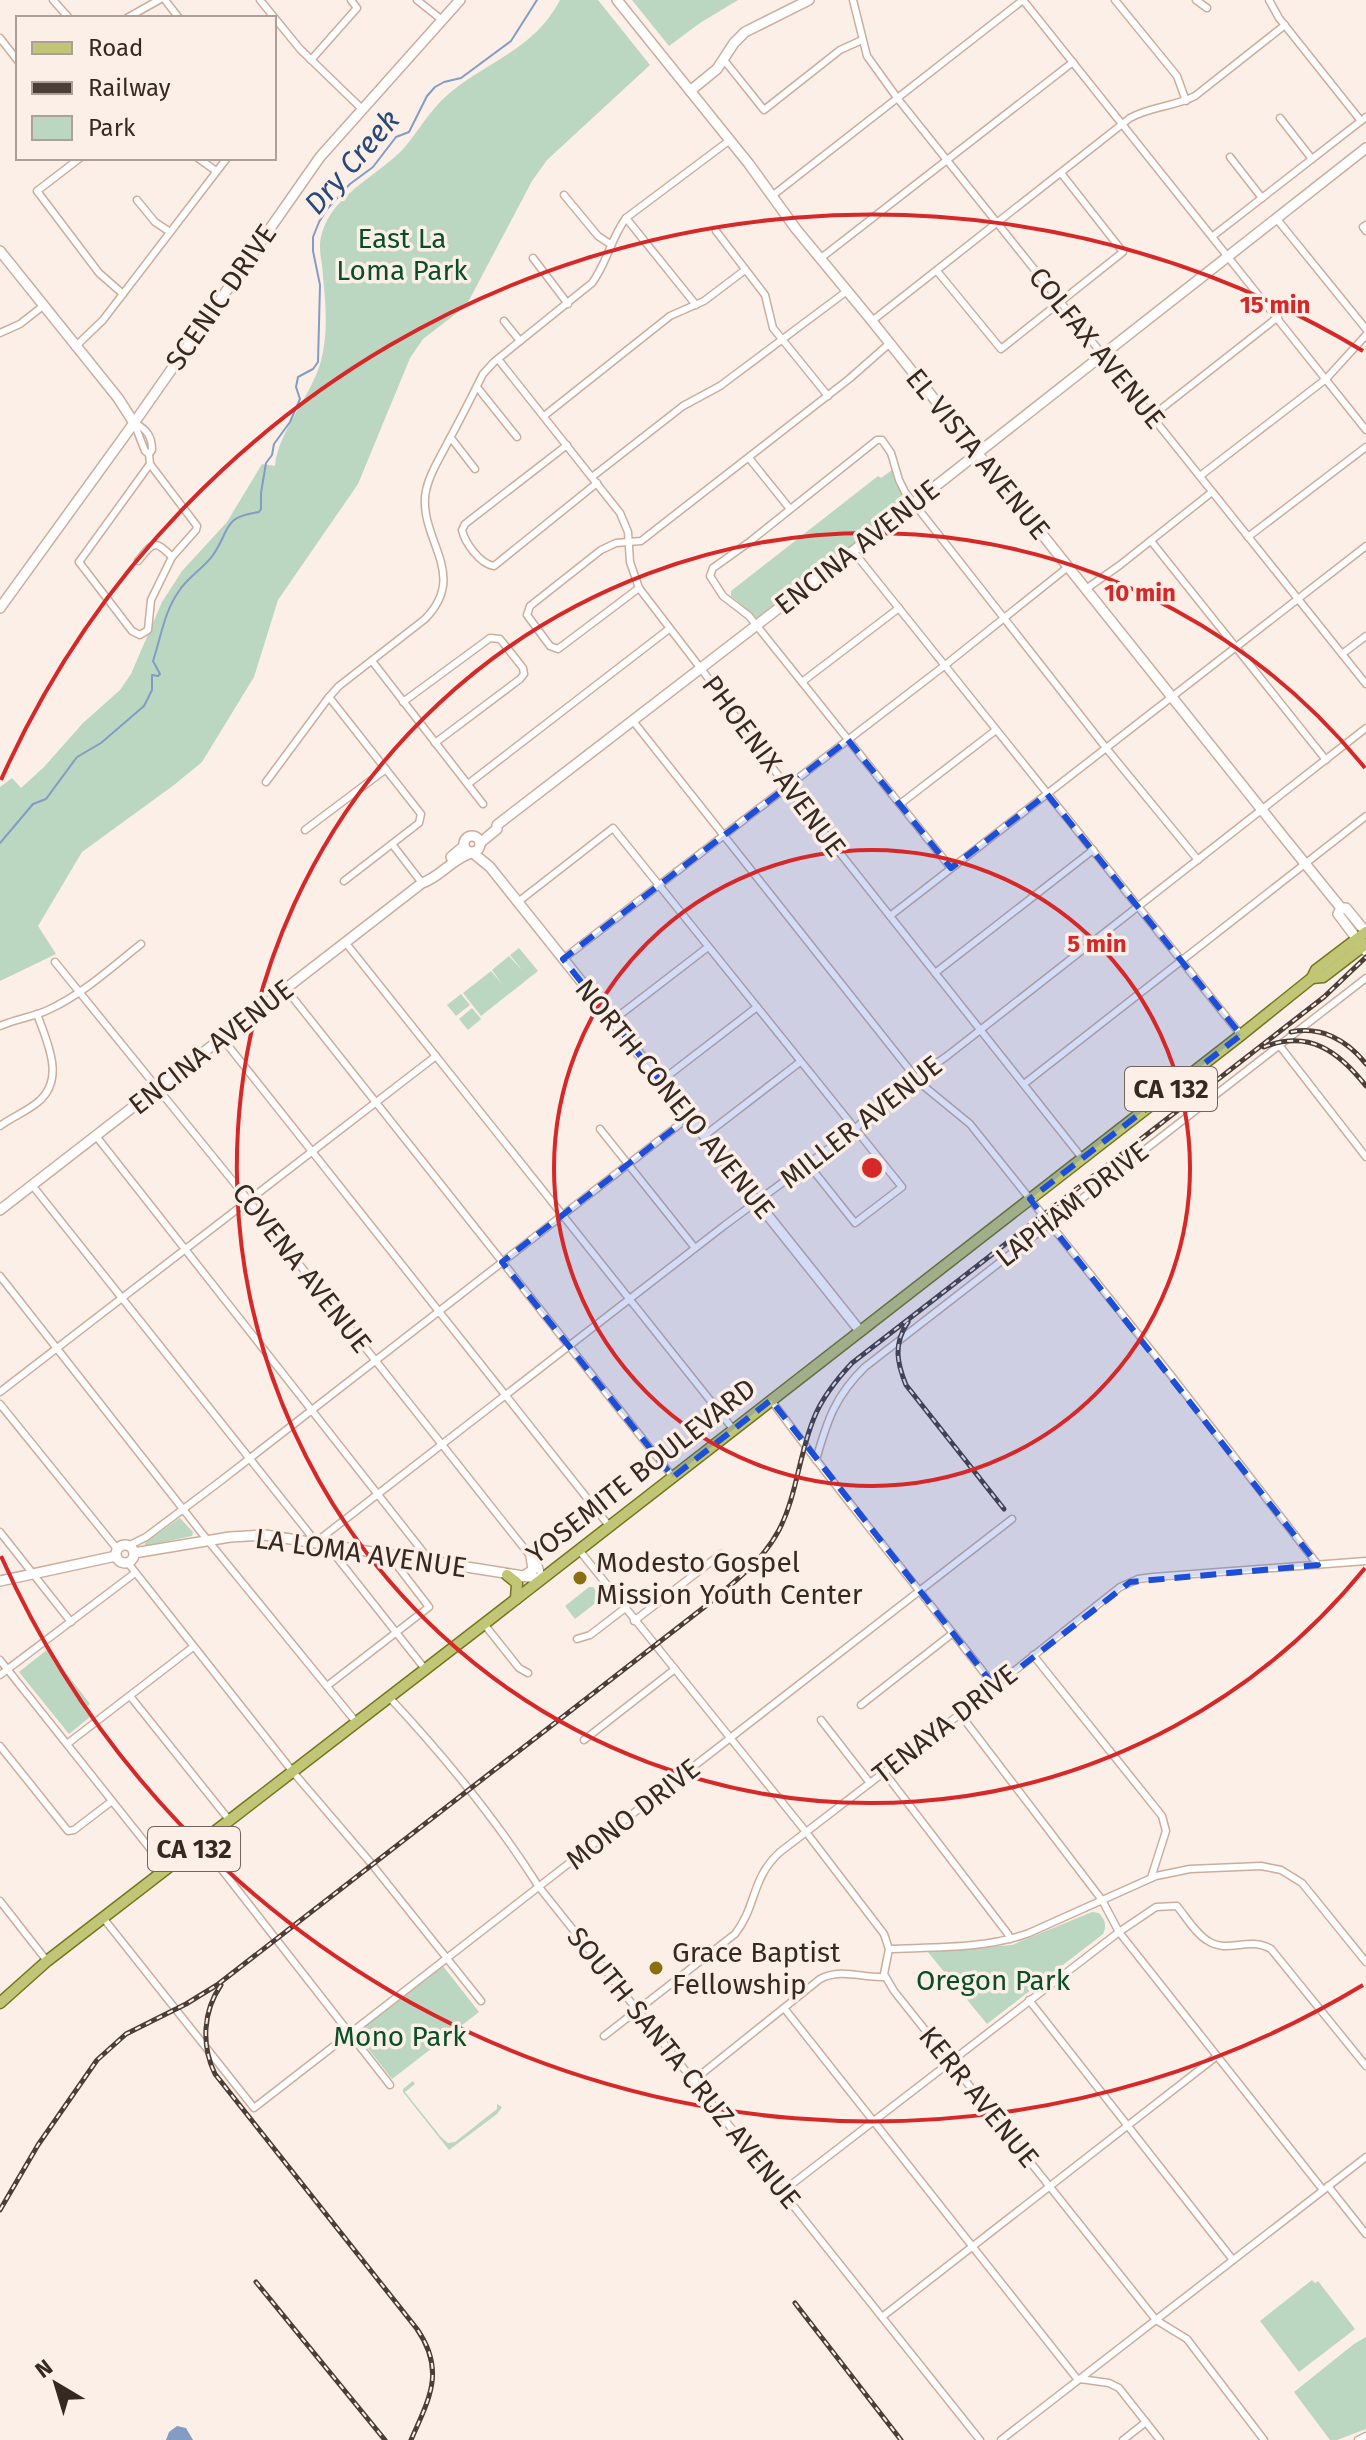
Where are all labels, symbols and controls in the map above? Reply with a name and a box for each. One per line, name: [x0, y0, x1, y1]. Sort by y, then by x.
legend: [16, 16, 276, 160]
text: Road: [88, 34, 143, 62]
text: Railway: [88, 74, 171, 102]
water label: Dry Creek: [297, 102, 407, 222]
text: Park: [88, 114, 136, 142]
street label: SCENIC DRIVE: [159, 218, 283, 376]
park label: East La Loma Park: [336, 222, 468, 287]
street label: COLFAX AVENUE: [1022, 261, 1172, 435]
text: 15 min: [1240, 291, 1310, 319]
street label: EL VISTA AVENUE: [899, 362, 1057, 546]
street label: ENCINA AVENUE: [768, 473, 946, 621]
text: 10 min: [1104, 579, 1176, 607]
street label: PHOENIX AVENUE: [695, 669, 853, 863]
text: 5 min: [1067, 930, 1127, 958]
street label: ENCINA AVENUE: [122, 973, 300, 1121]
street label: NORTH CONEJO AVENUE: [568, 973, 782, 1225]
street label: MILLER AVENUE: [774, 1049, 948, 1195]
road number: CA 132: [1125, 1067, 1217, 1111]
street label: LAPHAM DRIVE: [989, 1134, 1155, 1274]
centre of rings: [858, 1154, 886, 1182]
street label: COVENA AVENUE: [225, 1177, 379, 1359]
street label: YOSEMITE BOULEVARD: [520, 1371, 762, 1571]
street label: LA LOMA AVENUE: [253, 1522, 469, 1584]
place label: Modesto Gospel Mission Youth Center: [596, 1546, 863, 1611]
marker: Modesto Gospel Mission Youth Center: [571, 1569, 589, 1587]
street label: TENAYA DRIVE: [866, 1657, 1024, 1791]
street label: MONO DRIVE: [560, 1752, 706, 1876]
road number: CA 132: [148, 1827, 240, 1871]
street label: SOUTH SANTA CRUZ AVENUE: [560, 1921, 808, 2215]
place label: Grace Baptist Fellowship: [672, 1936, 841, 2001]
marker: Grace Baptist Fellowship: [647, 1959, 665, 1977]
park label: Oregon Park: [916, 1964, 1071, 1997]
park label: Mono Park: [333, 2020, 467, 2053]
street label: KERR AVENUE: [912, 2020, 1046, 2174]
north arrow: [16, 2344, 96, 2424]
text: N: [30, 2354, 58, 2384]

